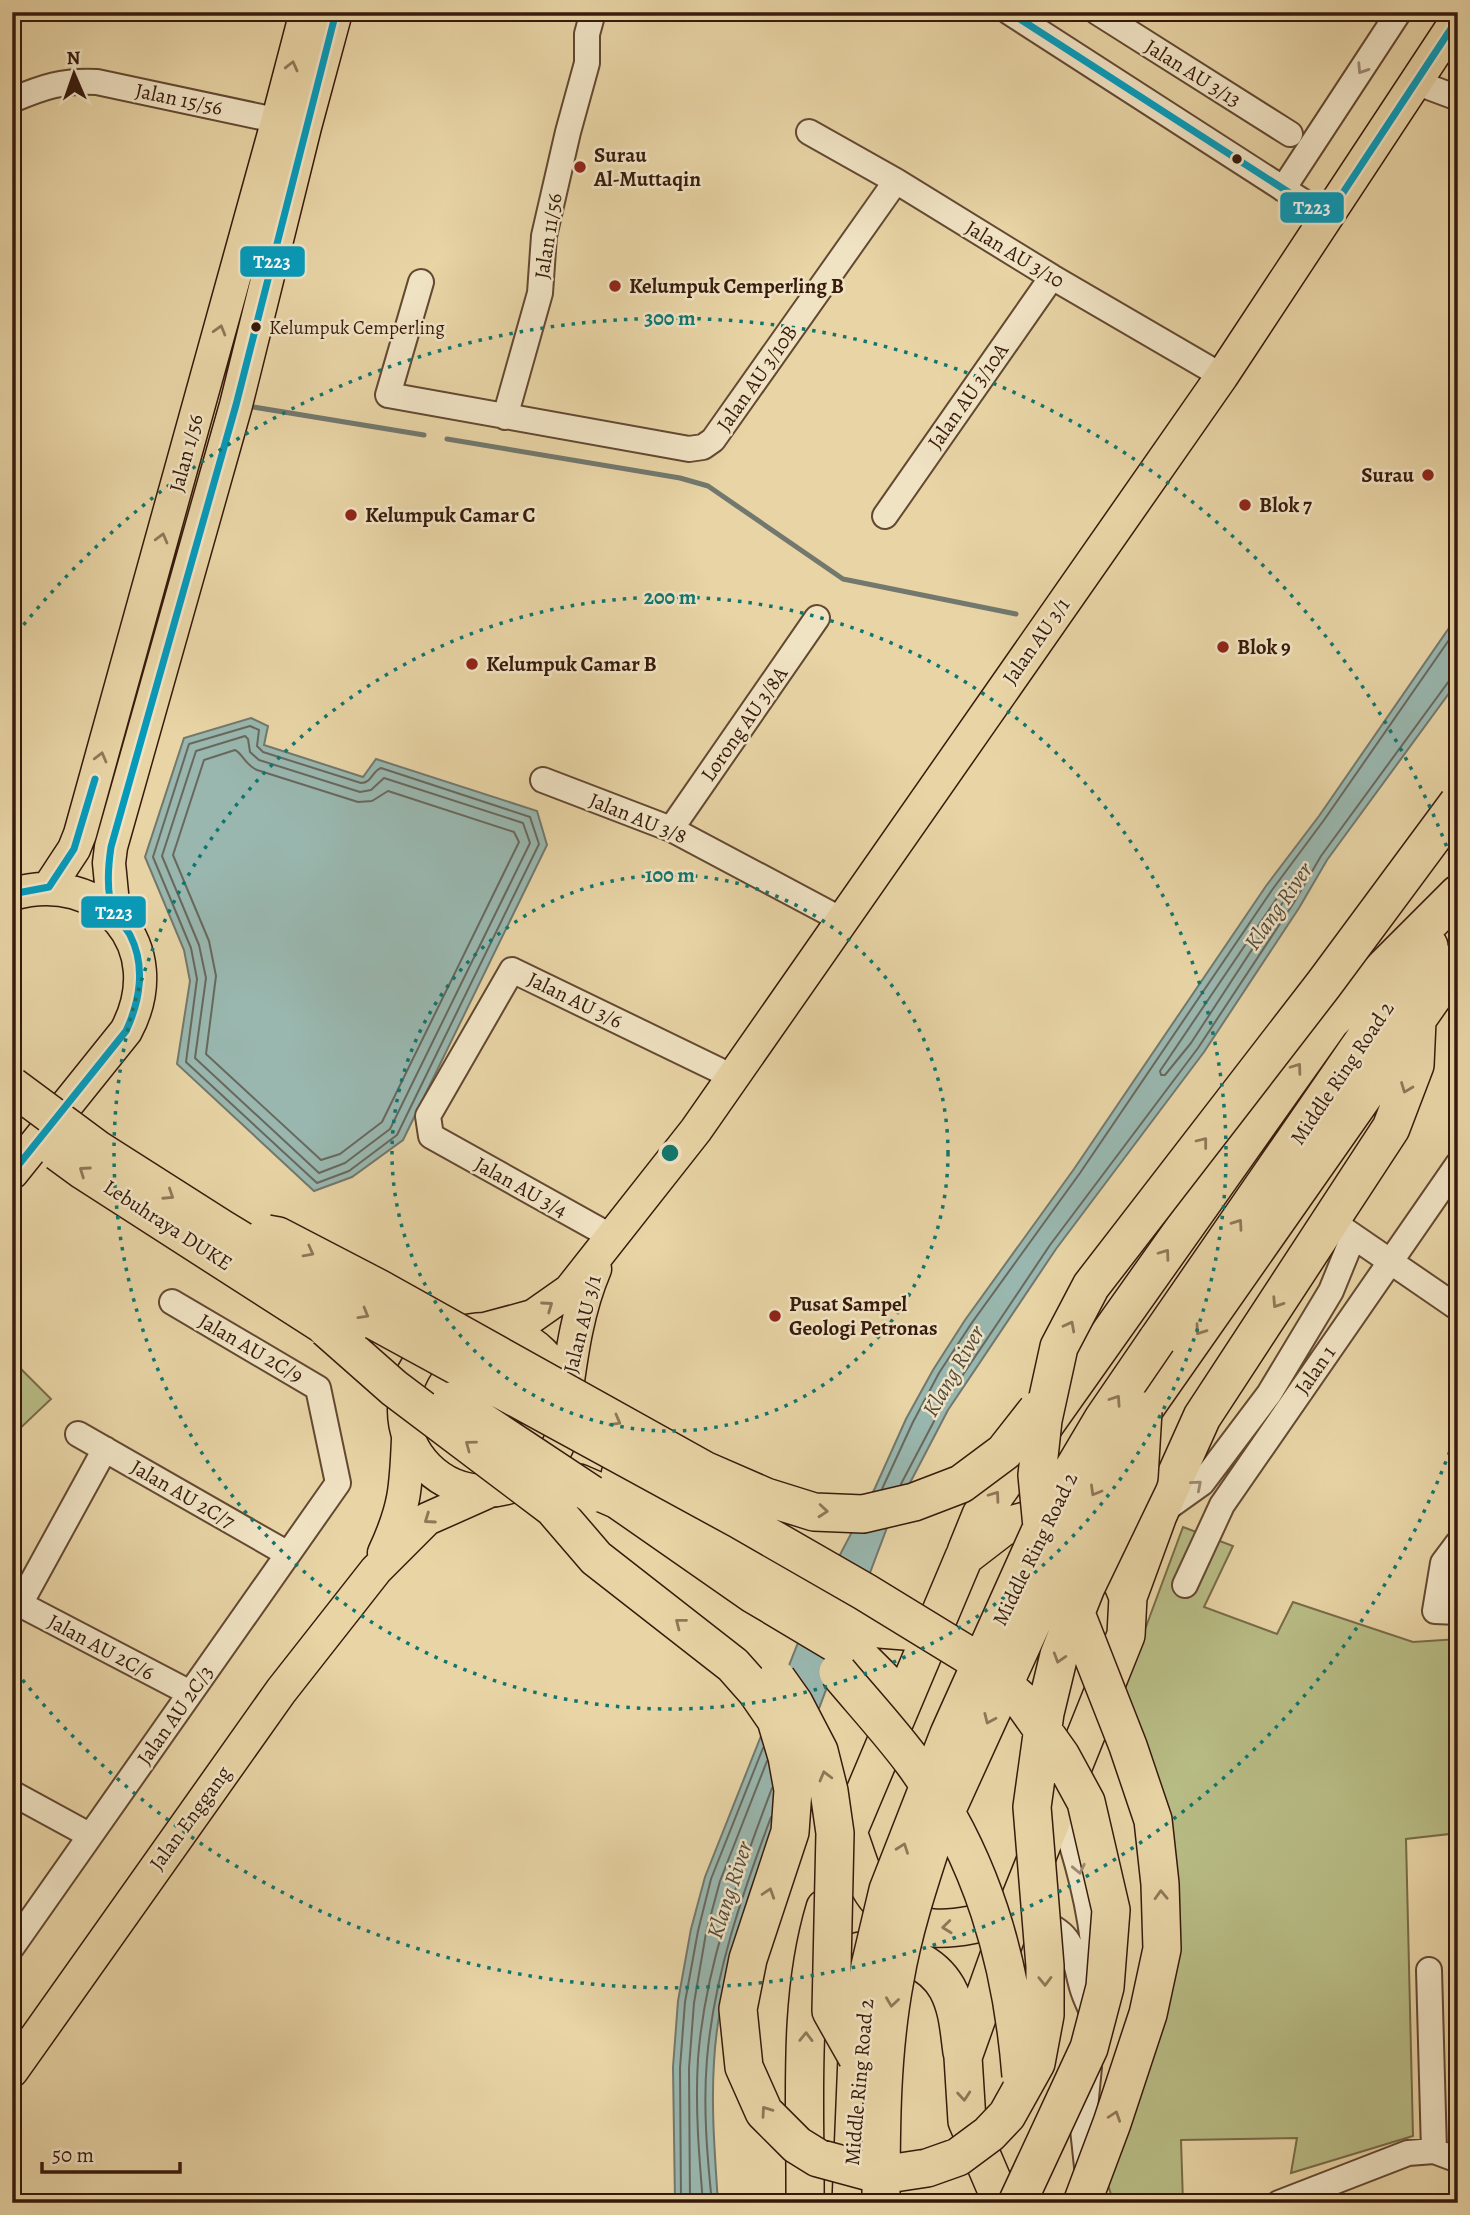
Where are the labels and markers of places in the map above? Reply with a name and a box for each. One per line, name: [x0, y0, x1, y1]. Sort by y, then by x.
place label: Surau Al-Muttaqin: [593, 141, 701, 193]
unlabelled marker: [1230, 152, 1244, 166]
marker: Surau Al-Muttaqin: [572, 159, 588, 175]
place label: Kelumpuk Cemperling B: [629, 272, 844, 300]
marker: Kelumpuk Cemperling B: [607, 278, 623, 294]
place label: Kelumpuk Cemperling: [269, 315, 445, 341]
marker: Kelumpuk Cemperling: [249, 320, 263, 334]
place label: Surau: [1361, 461, 1415, 489]
marker: Surau: [1420, 467, 1436, 483]
place label: Blok 7: [1259, 491, 1312, 519]
marker: Blok 7: [1237, 497, 1253, 513]
place label: Kelumpuk Camar C: [365, 501, 536, 529]
marker: Kelumpuk Camar C: [343, 507, 359, 523]
place label: Blok 9: [1237, 633, 1291, 661]
marker: Blok 9: [1215, 639, 1231, 655]
place label: Kelumpuk Camar B: [486, 650, 657, 678]
marker: Kelumpuk Camar B: [464, 656, 480, 672]
centre of rings: [658, 1141, 682, 1165]
place label: Pusat Sampel Geologi Petronas: [789, 1290, 938, 1342]
marker: Pusat Sampel Geologi Petronas: [767, 1308, 783, 1324]

